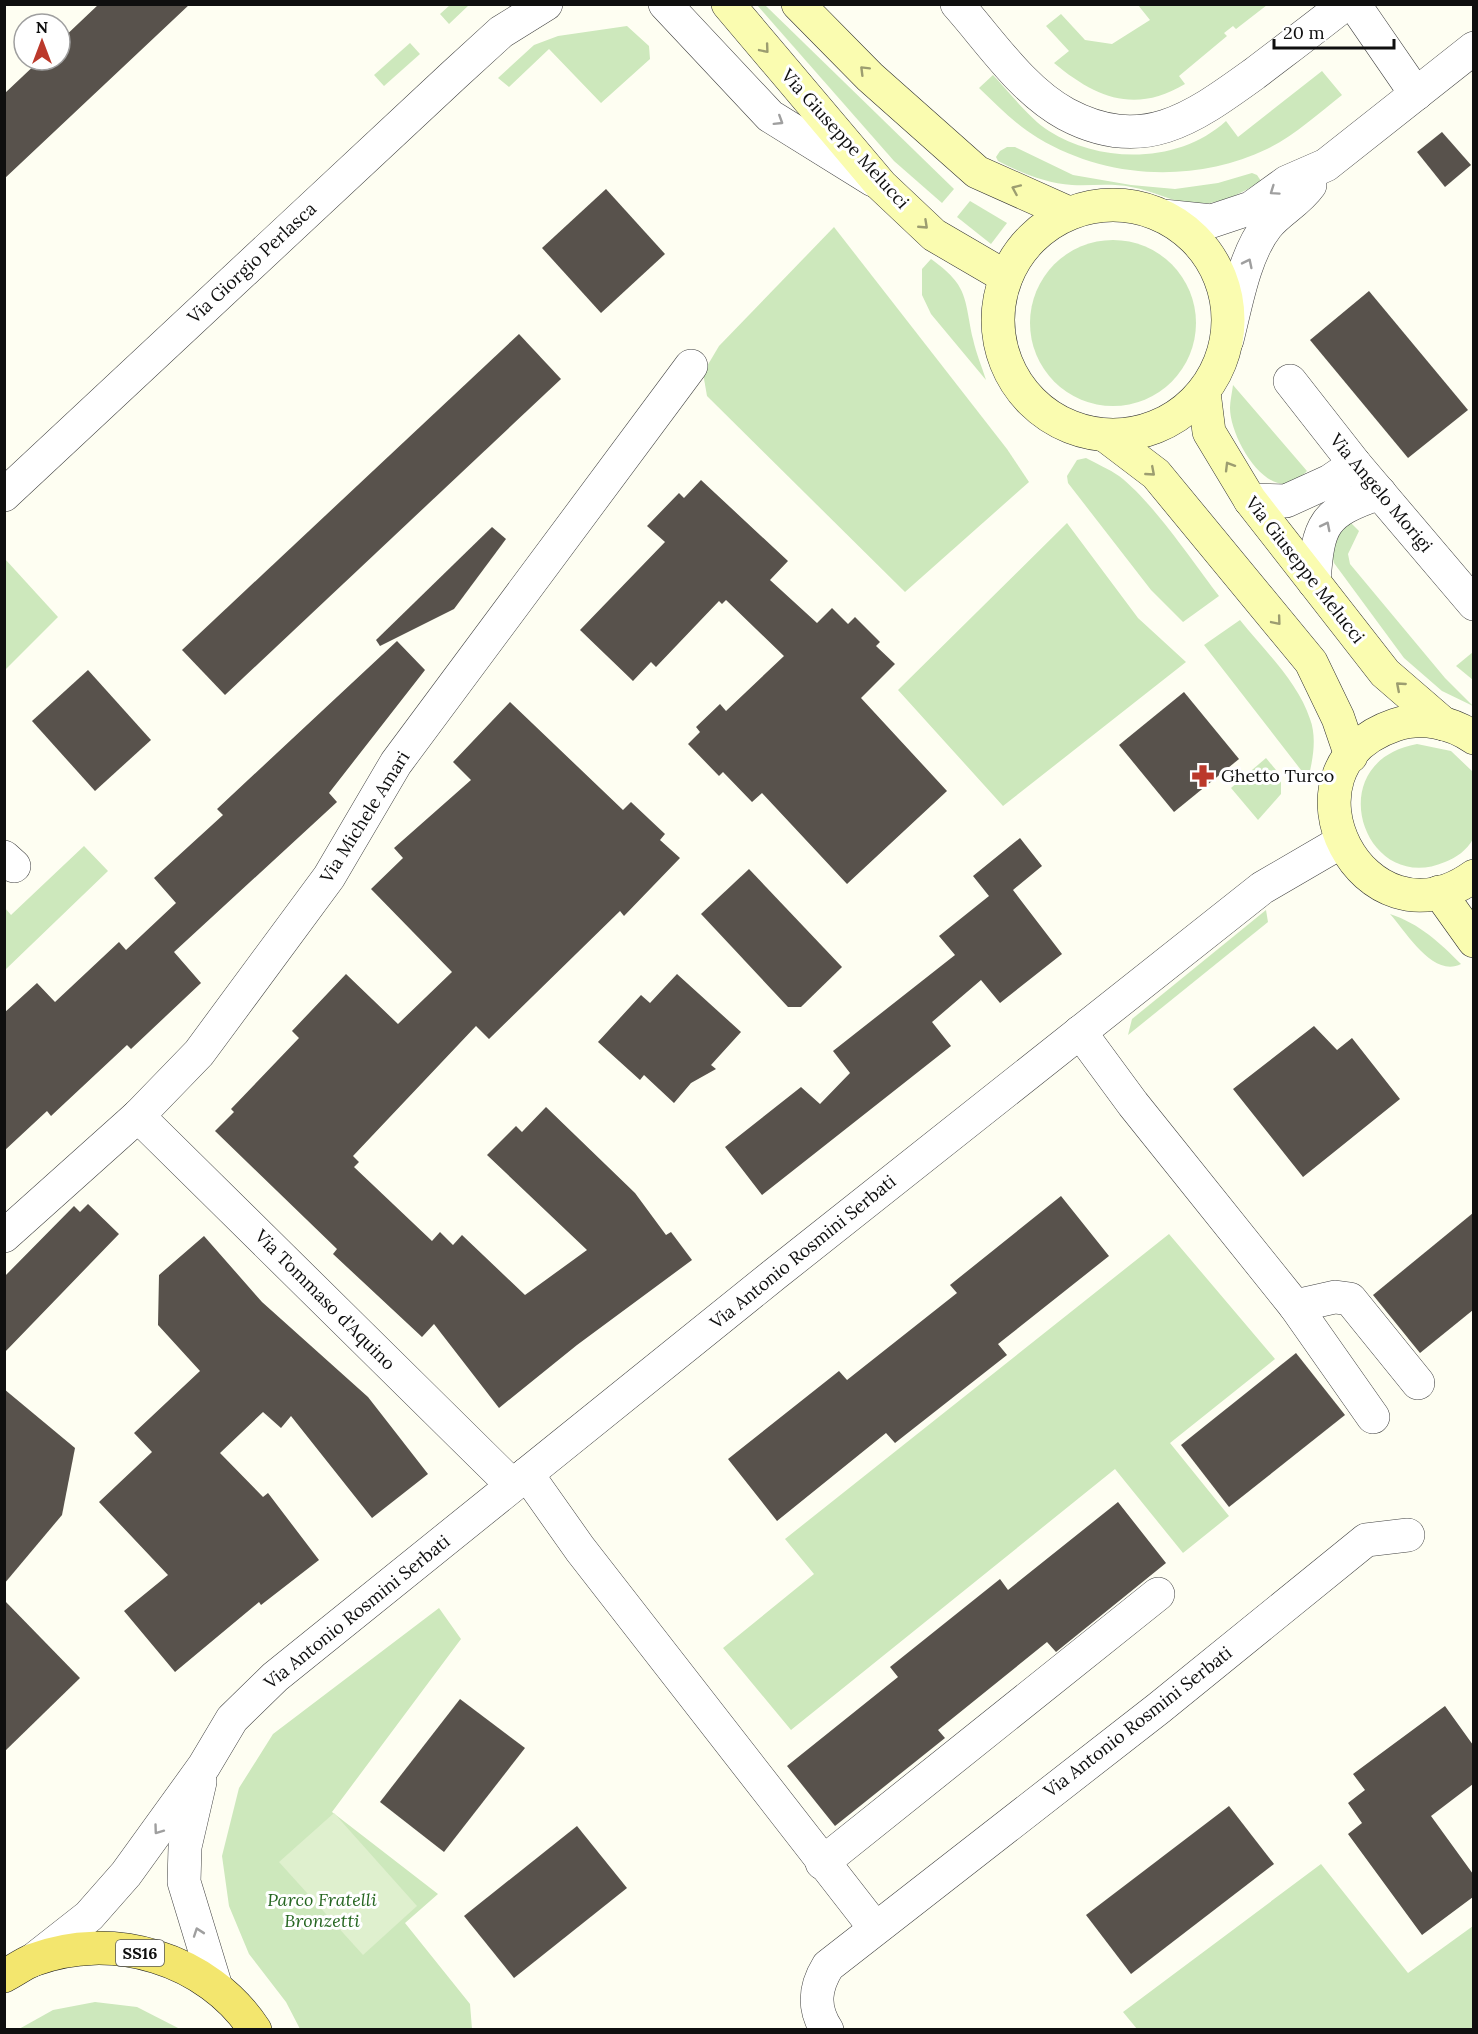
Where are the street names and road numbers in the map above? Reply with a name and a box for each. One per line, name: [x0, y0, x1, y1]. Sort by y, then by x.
street label: Via Giuseppe Melucci: [776, 63, 914, 213]
street label: Via Giorgio Perlasca: [182, 197, 321, 329]
street label: Via Angelo Morigi: [1324, 428, 1438, 557]
street label: Via Giuseppe Melucci: [1240, 491, 1370, 648]
street label: Via Michele Amari: [314, 747, 414, 888]
street label: Via Antonio Rosmini Serbati: [704, 1169, 900, 1334]
street label: Via Tommaso d'Aquino: [250, 1224, 400, 1375]
street label: Via Antonio Rosmini Serbati: [258, 1529, 454, 1694]
street label: Via Antonio Rosmini Serbati: [1038, 1641, 1236, 1803]
road number: SS16: [116, 1940, 164, 1966]

